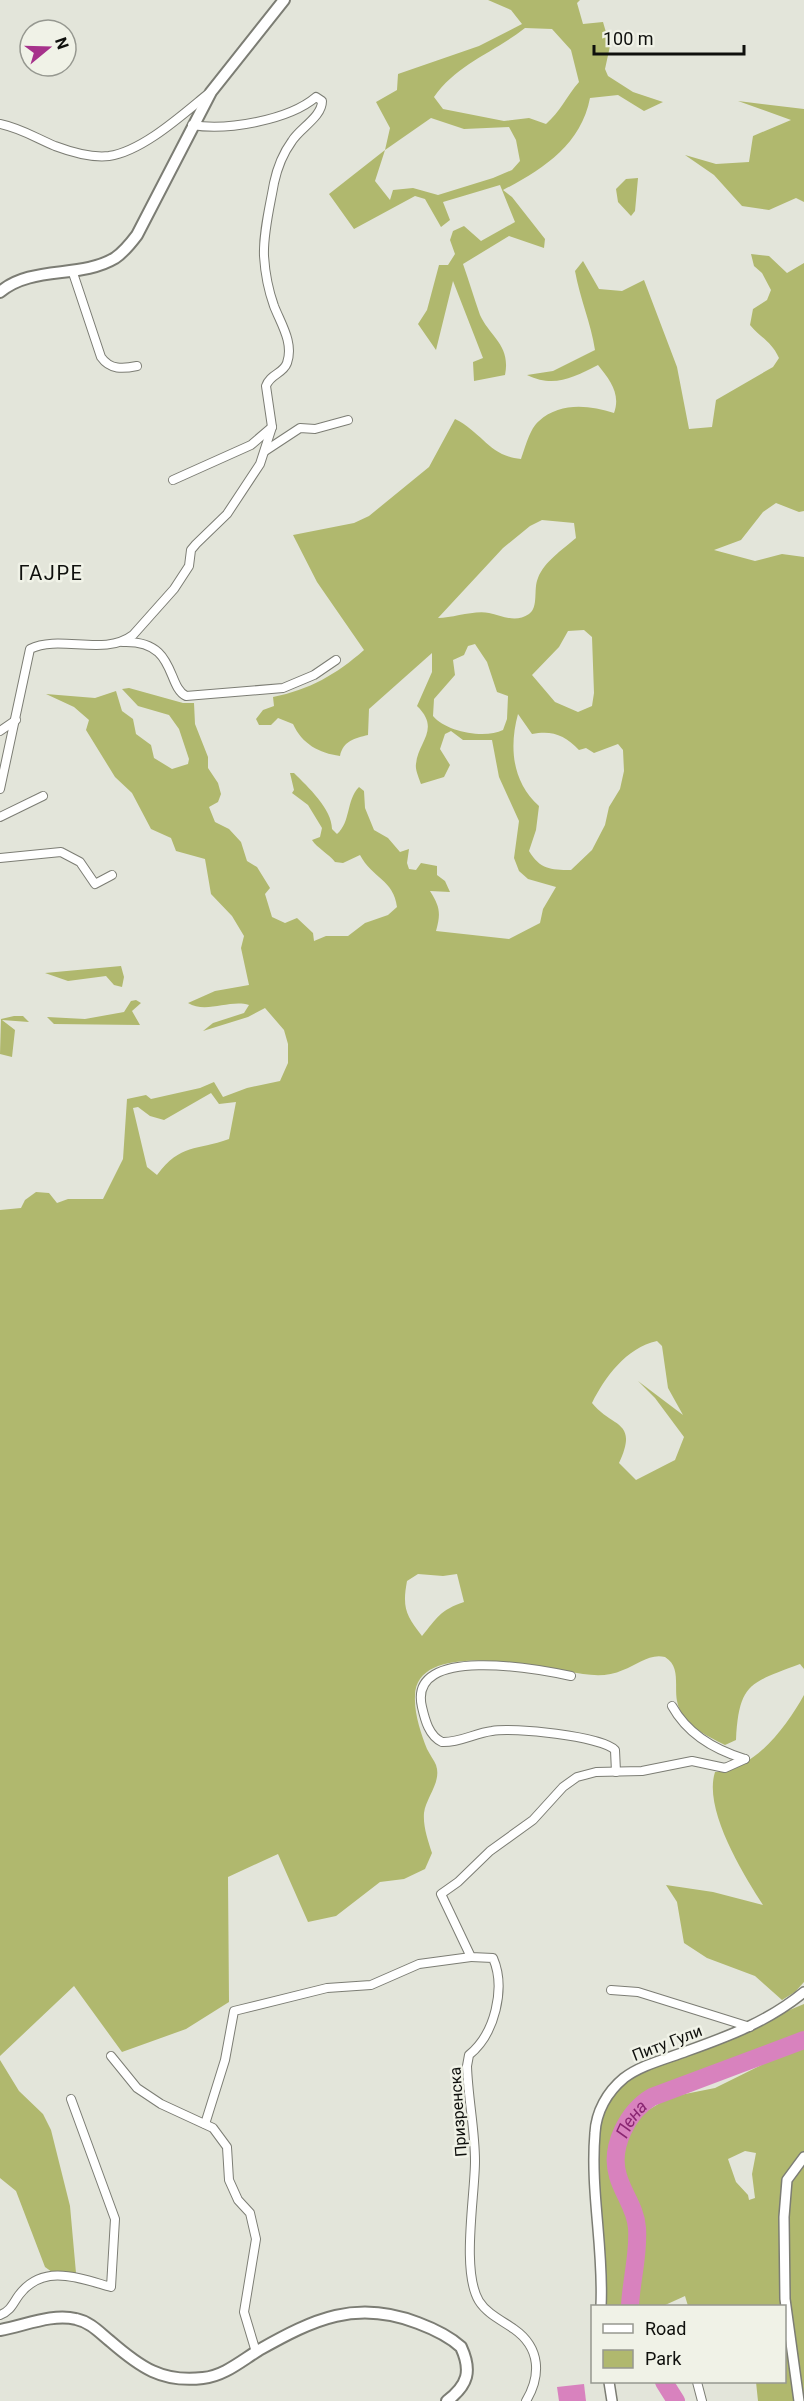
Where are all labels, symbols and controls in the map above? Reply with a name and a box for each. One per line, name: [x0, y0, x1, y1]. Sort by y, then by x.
north arrow: [18, 18, 78, 78]
scale bar: [594, 18, 744, 56]
text: 100 m: [603, 28, 654, 49]
text: N: [51, 35, 73, 52]
district label: ГАЈРЕ: [19, 561, 83, 585]
street label: Питу Гули: [629, 2021, 705, 2065]
street label: Призренска: [445, 2066, 471, 2158]
water label: Пена: [611, 2095, 651, 2141]
legend: [591, 2305, 786, 2383]
text: Road: [645, 2318, 686, 2339]
text: Park: [645, 2348, 682, 2369]

